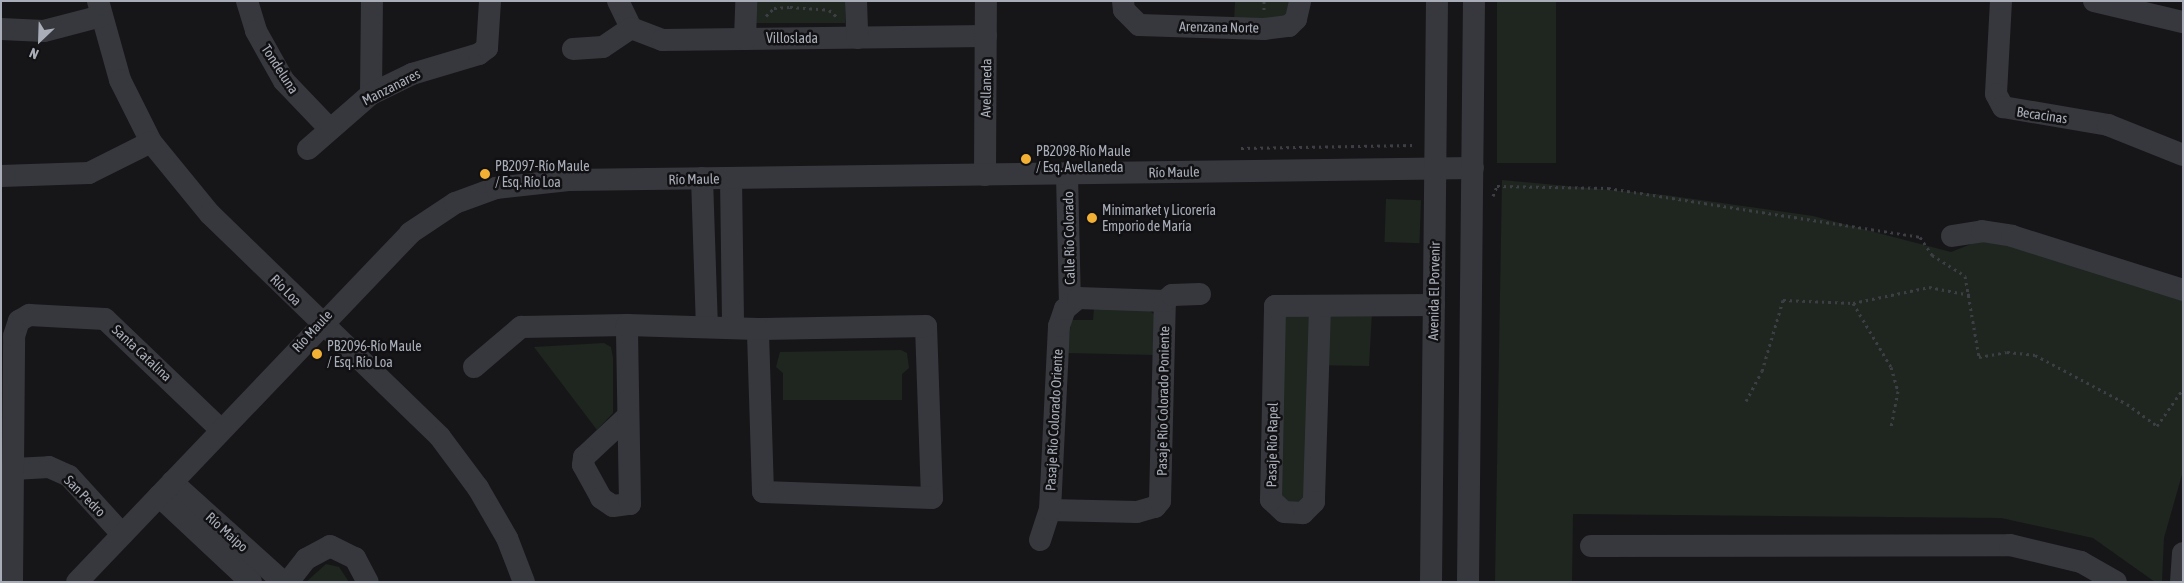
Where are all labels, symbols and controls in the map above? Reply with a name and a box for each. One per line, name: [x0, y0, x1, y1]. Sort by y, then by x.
north arrow: [15, 15, 65, 65]
street label: Arenzana Norte: [1179, 18, 1259, 36]
street label: Villoslada: [766, 30, 818, 46]
street label: Tondeluna: [258, 41, 302, 97]
text: N: [27, 45, 41, 63]
street label: Avellaneda: [977, 58, 995, 118]
street label: Manzanares: [359, 65, 423, 109]
street label: Becacinas: [2015, 103, 2069, 127]
place label: PB2098-Río Maule / Esq. Avellaneda: [1036, 143, 1131, 176]
marker: PB2098-Río Maule / Esq. Avellaneda: [1020, 153, 1032, 165]
place label: PB2097-Río Maule / Esq. Río Loa: [495, 158, 590, 190]
street label: Río Maule: [1148, 163, 1200, 181]
marker: PB2097-Río Maule / Esq. Río Loa: [479, 168, 491, 180]
street label: Río Maule: [668, 170, 720, 188]
street label: Calle Río Colorado: [1060, 191, 1078, 285]
place label: Minimarket y Licorería Emporio de María: [1102, 202, 1216, 234]
marker: Minimarket y Licorería Emporio de María: [1086, 212, 1098, 224]
street label: Avenida El Porvenir: [1425, 241, 1443, 341]
street label: Río Loa: [267, 271, 305, 309]
street label: Río Maule: [288, 307, 336, 355]
street label: Santa Catalina: [109, 321, 175, 385]
street label: Pasaje Río Colorado Poniente: [1153, 326, 1173, 476]
place label: PB2096-Río Maule / Esq. Río Loa: [327, 338, 422, 371]
marker: PB2096-Río Maule / Esq. Río Loa: [311, 348, 323, 360]
street label: Pasaje Río Colorado Oriente: [1042, 349, 1066, 491]
street label: Pasaje Río Rapel: [1263, 402, 1281, 488]
street label: San Pedro: [61, 472, 109, 520]
street label: Río Maipo: [202, 509, 252, 555]

